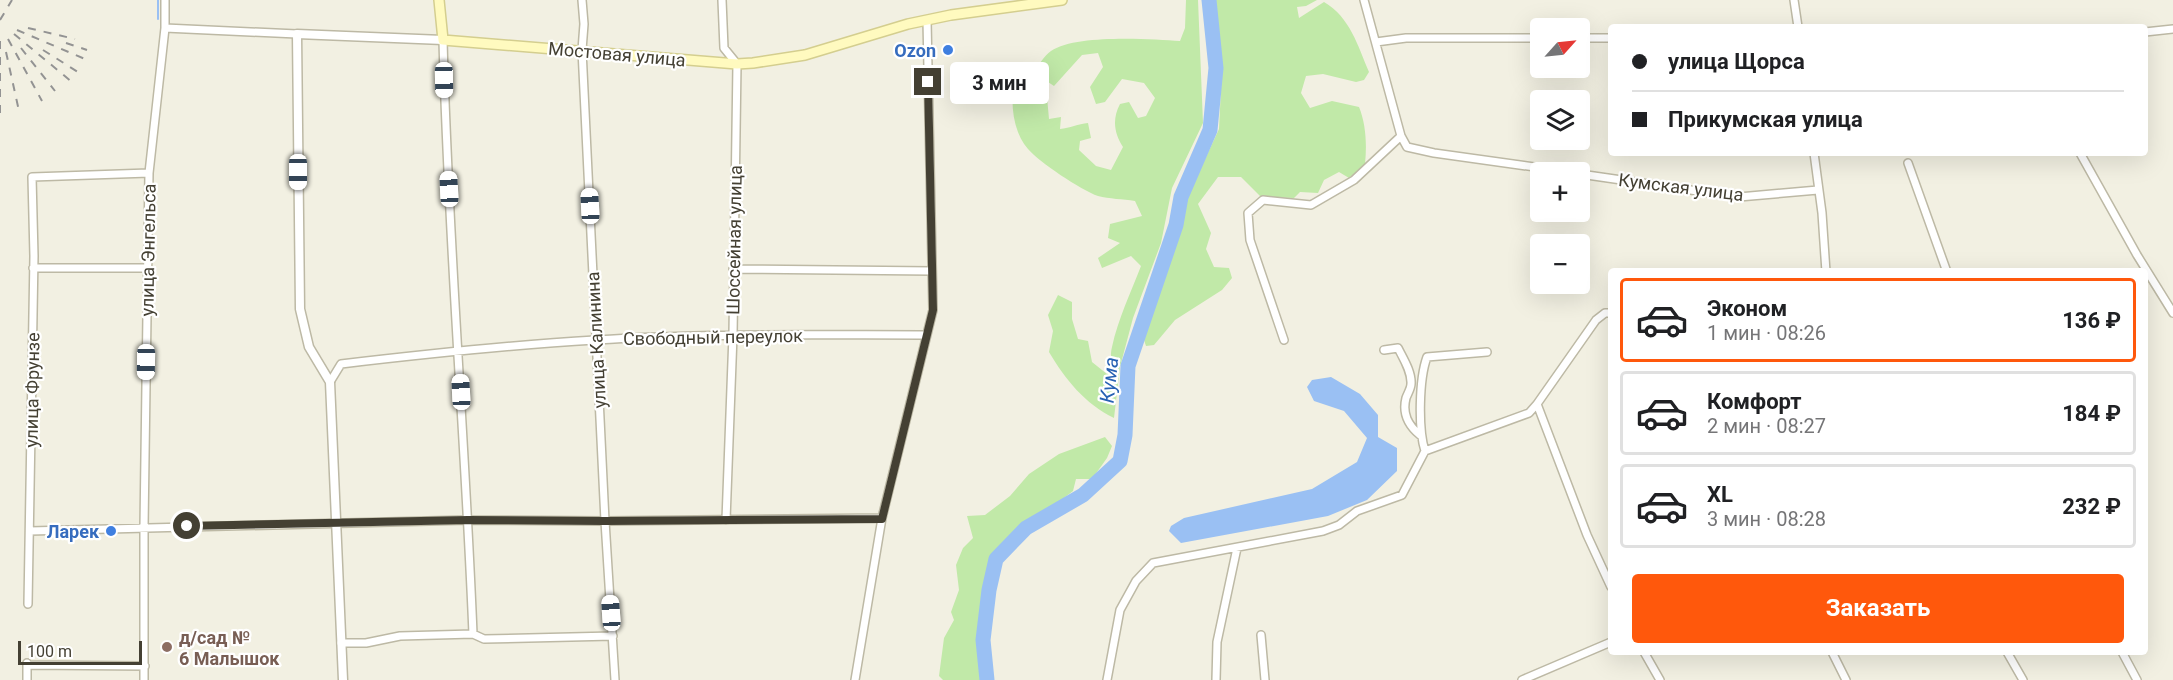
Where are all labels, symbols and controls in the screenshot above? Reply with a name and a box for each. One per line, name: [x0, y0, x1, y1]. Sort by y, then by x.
north arrow: [1530, 18, 1590, 78]
map controls: [1530, 18, 1590, 294]
street label: Мостовая улица: [547, 38, 687, 70]
place label: Ozon: [894, 40, 936, 61]
marker: Ozon: [941, 43, 955, 57]
text: улица Щорса: [1668, 49, 1805, 74]
callout: 3 мин: [949, 61, 1048, 103]
car: [435, 62, 453, 98]
route end: [914, 68, 941, 95]
text: 3 мин: [972, 71, 1027, 95]
button: layers: [1530, 90, 1590, 150]
text: Прикумская улица: [1668, 107, 1863, 132]
car: [289, 154, 307, 190]
button: +: [1530, 162, 1590, 222]
street label: Шоссейная улица: [722, 165, 746, 315]
street label: Кумская улица: [1617, 169, 1745, 205]
car: [439, 171, 459, 207]
street label: улица Энгельса: [136, 183, 160, 317]
car: [580, 188, 600, 224]
button: −: [1530, 234, 1590, 294]
street label: улица Калинина: [582, 271, 610, 409]
icon: car: [1635, 293, 1689, 347]
text: Эконом: [1707, 296, 1787, 321]
text: 136 ₽: [2062, 308, 2121, 333]
text: 1 мин · 08:26: [1707, 321, 1826, 345]
street label: Свободный переулок: [623, 325, 803, 349]
street label: улица Фрунзе: [20, 332, 44, 448]
car: [137, 344, 155, 380]
water label: Кума: [1095, 356, 1123, 404]
car: [451, 374, 471, 410]
icon: car: [1635, 386, 1689, 440]
text: Комфорт: [1707, 389, 1802, 414]
text: 184 ₽: [2062, 401, 2121, 426]
text: 2 мин · 08:27: [1707, 414, 1826, 438]
icon: car: [1635, 479, 1689, 533]
text: XL: [1707, 482, 1733, 507]
text: 232 ₽: [2062, 494, 2121, 519]
text: 3 мин · 08:28: [1707, 507, 1826, 531]
route start: [173, 512, 200, 539]
place label: Ларек: [47, 521, 100, 542]
marker: Ларек: [104, 524, 118, 538]
button: Заказать: [1632, 574, 2124, 643]
car: [601, 594, 621, 632]
place label: д/сад № 6 Малышок: [179, 627, 280, 669]
scale bar: [18, 638, 142, 666]
marker: д/сад № 6 Малышок: [160, 640, 174, 654]
text: 100 m: [27, 642, 72, 661]

